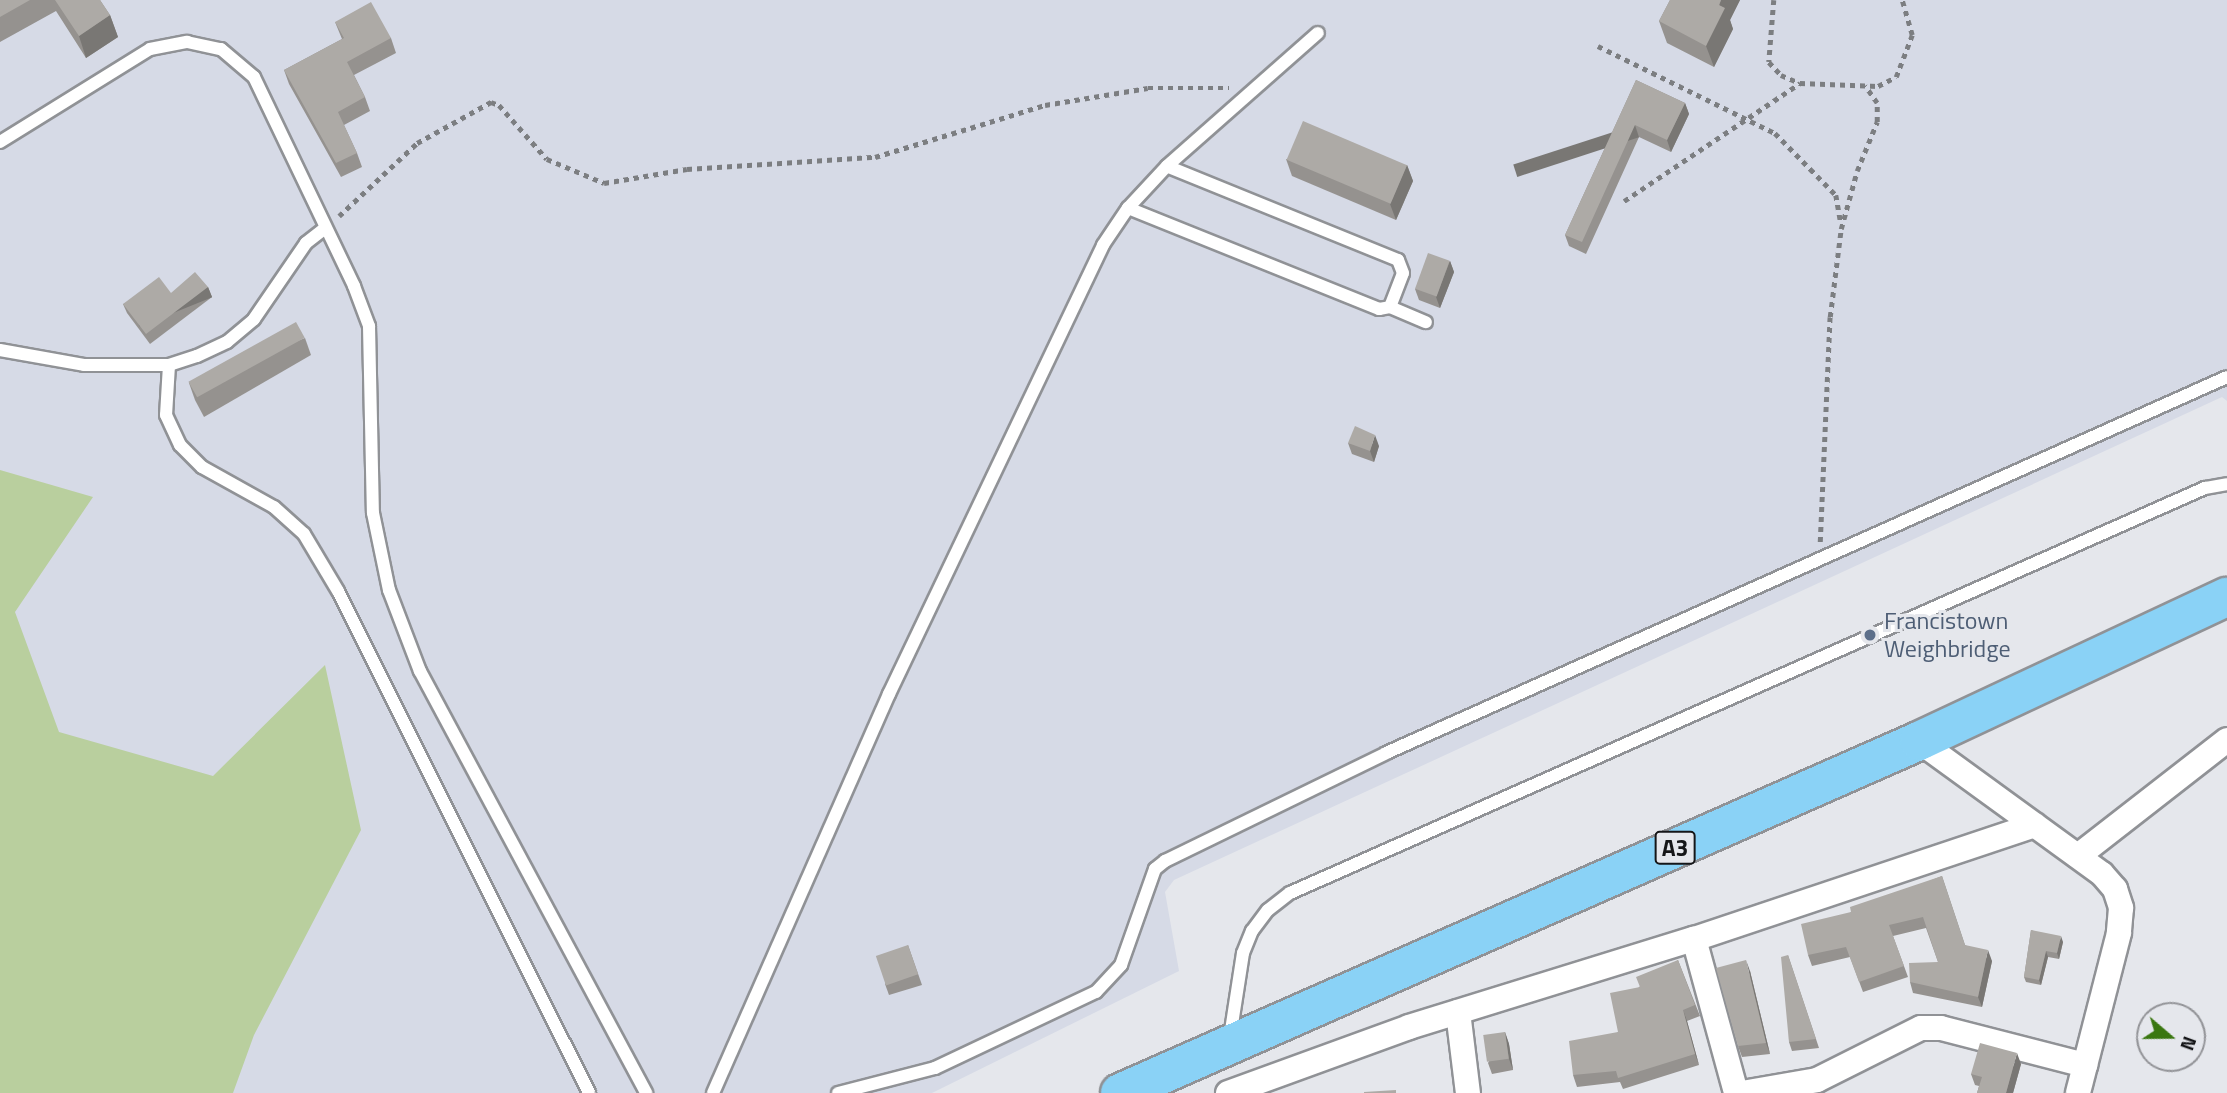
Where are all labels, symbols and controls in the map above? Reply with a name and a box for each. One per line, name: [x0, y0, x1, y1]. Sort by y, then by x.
place label: Francistown Weighbridge: [1884, 607, 2011, 663]
marker: Francistown Weighbridge: [1862, 627, 1878, 643]
road number: A3: [1654, 828, 1696, 868]
north arrow: [2136, 1002, 2206, 1072]
text: N: [2173, 1033, 2205, 1055]

